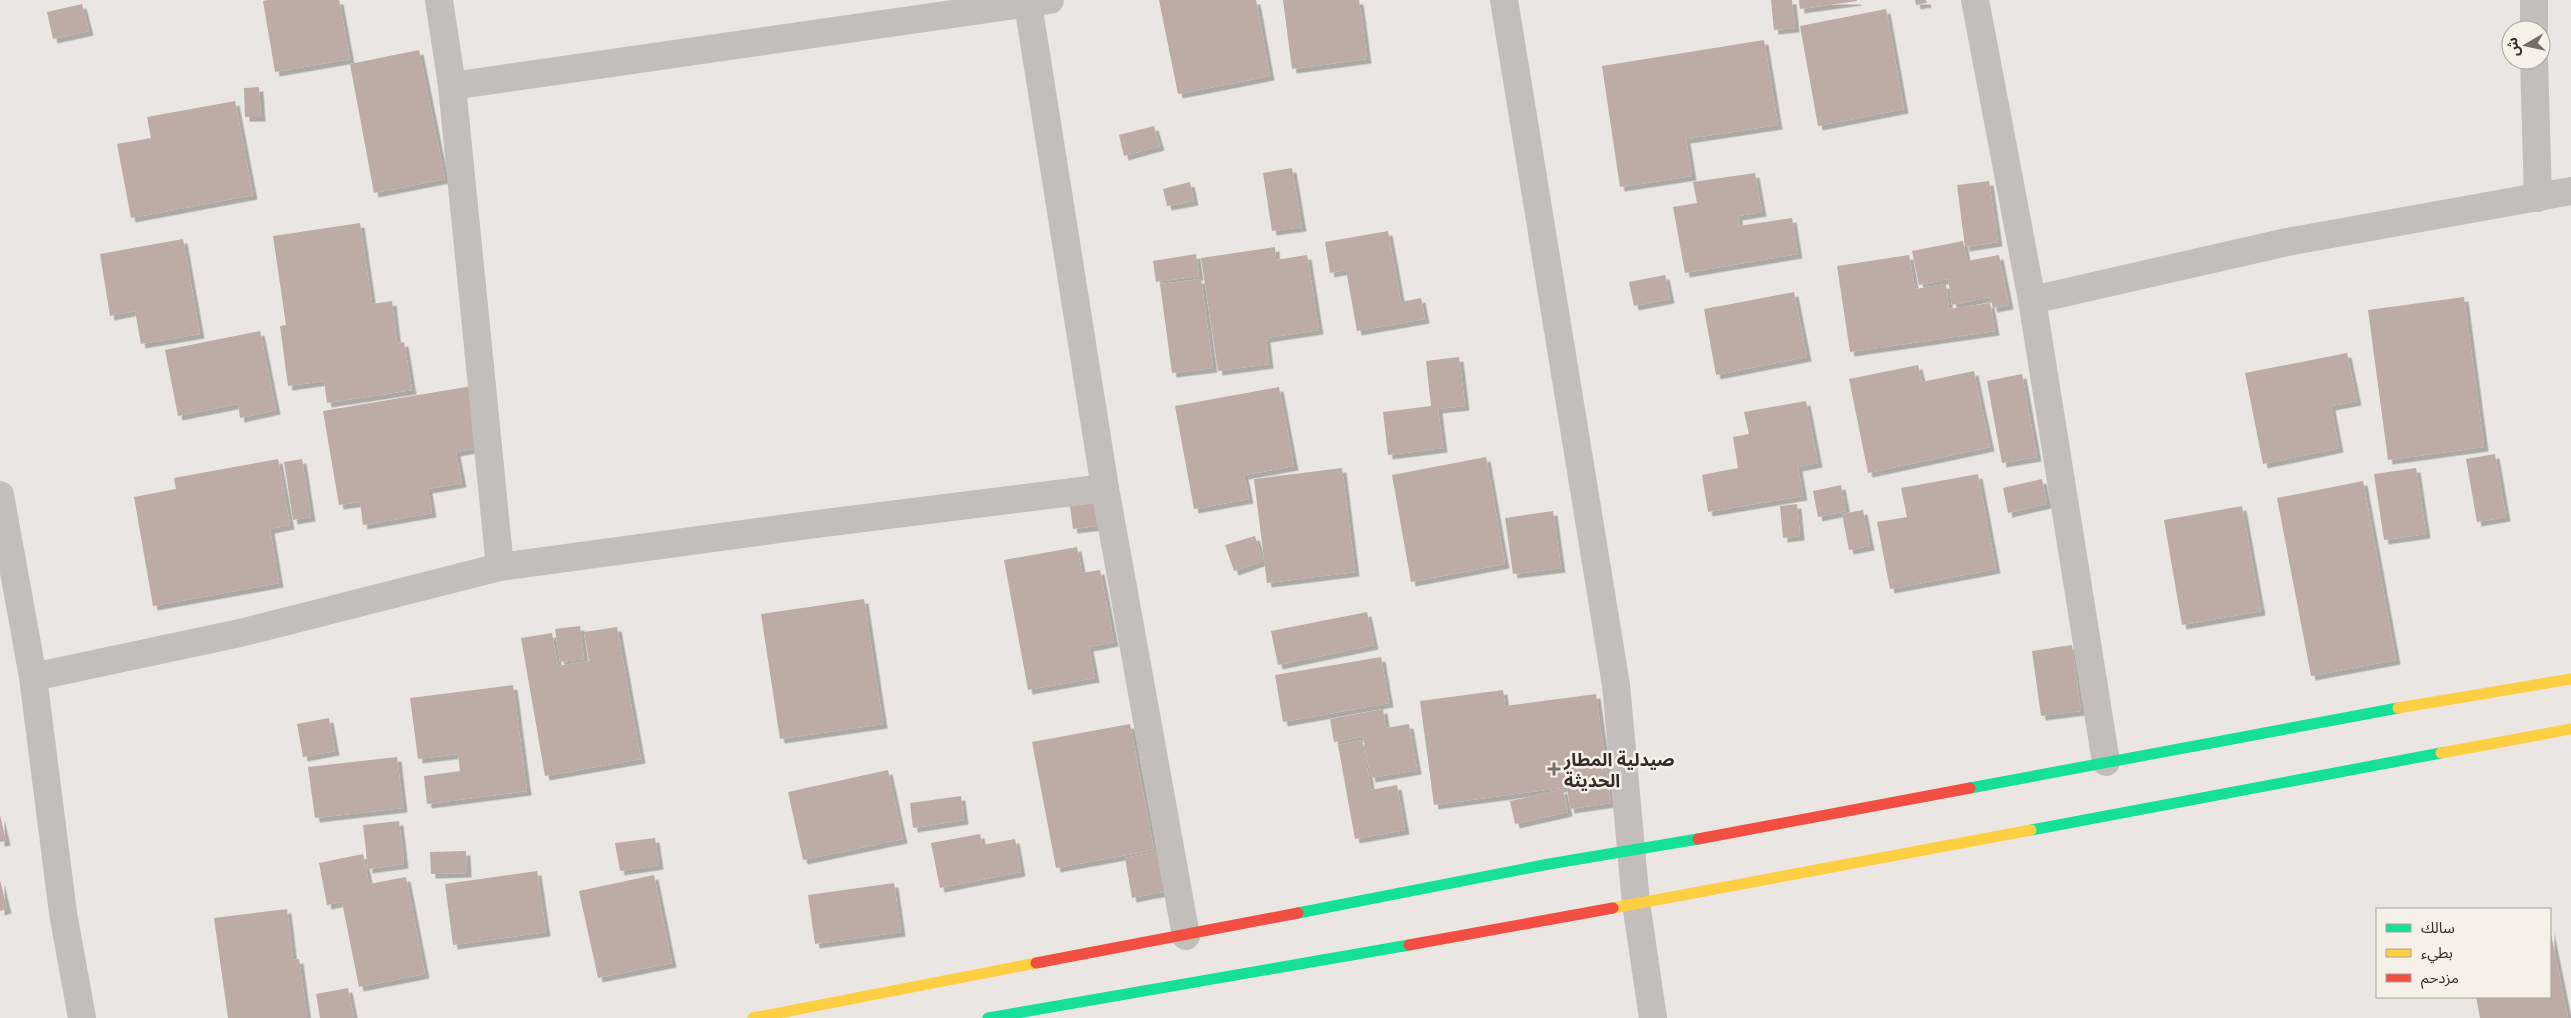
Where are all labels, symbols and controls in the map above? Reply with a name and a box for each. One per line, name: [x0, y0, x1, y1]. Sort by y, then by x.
north arrow: [2501, 20, 2551, 70]
text: ش: [2504, 36, 2523, 58]
place label: صيدلية المطار الحديثة: [1563, 749, 1675, 791]
marker: صيدلية المطار الحديثة: [1548, 763, 1560, 775]
legend: [2376, 908, 2551, 998]
text: سالك: [2421, 919, 2455, 937]
text: بطيء: [2421, 944, 2453, 964]
text: مزدحم: [2421, 969, 2459, 989]

